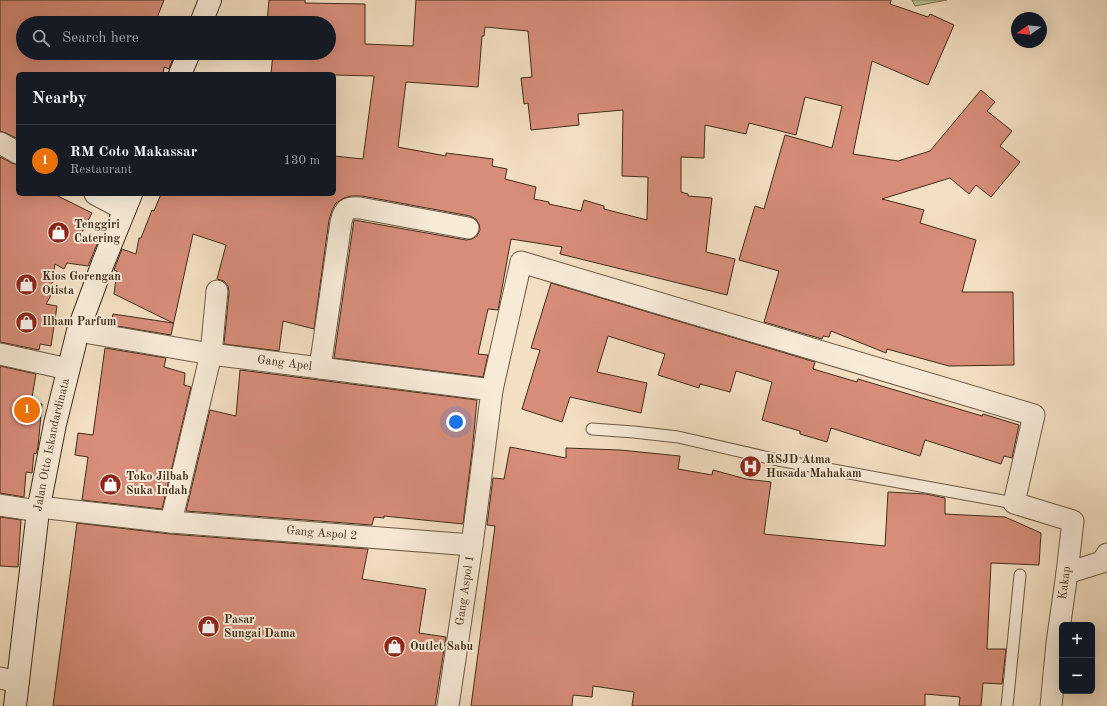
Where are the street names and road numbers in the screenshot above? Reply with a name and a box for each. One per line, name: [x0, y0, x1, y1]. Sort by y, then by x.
street label: Gang Apel: [256, 354, 313, 373]
street label: Jalan Otto Iskandardinata: [32, 377, 72, 512]
street label: Gang Aspol 2: [286, 525, 358, 542]
street label: Gang Aspol 1: [454, 554, 476, 626]
street label: Kakap: [1057, 566, 1073, 600]

